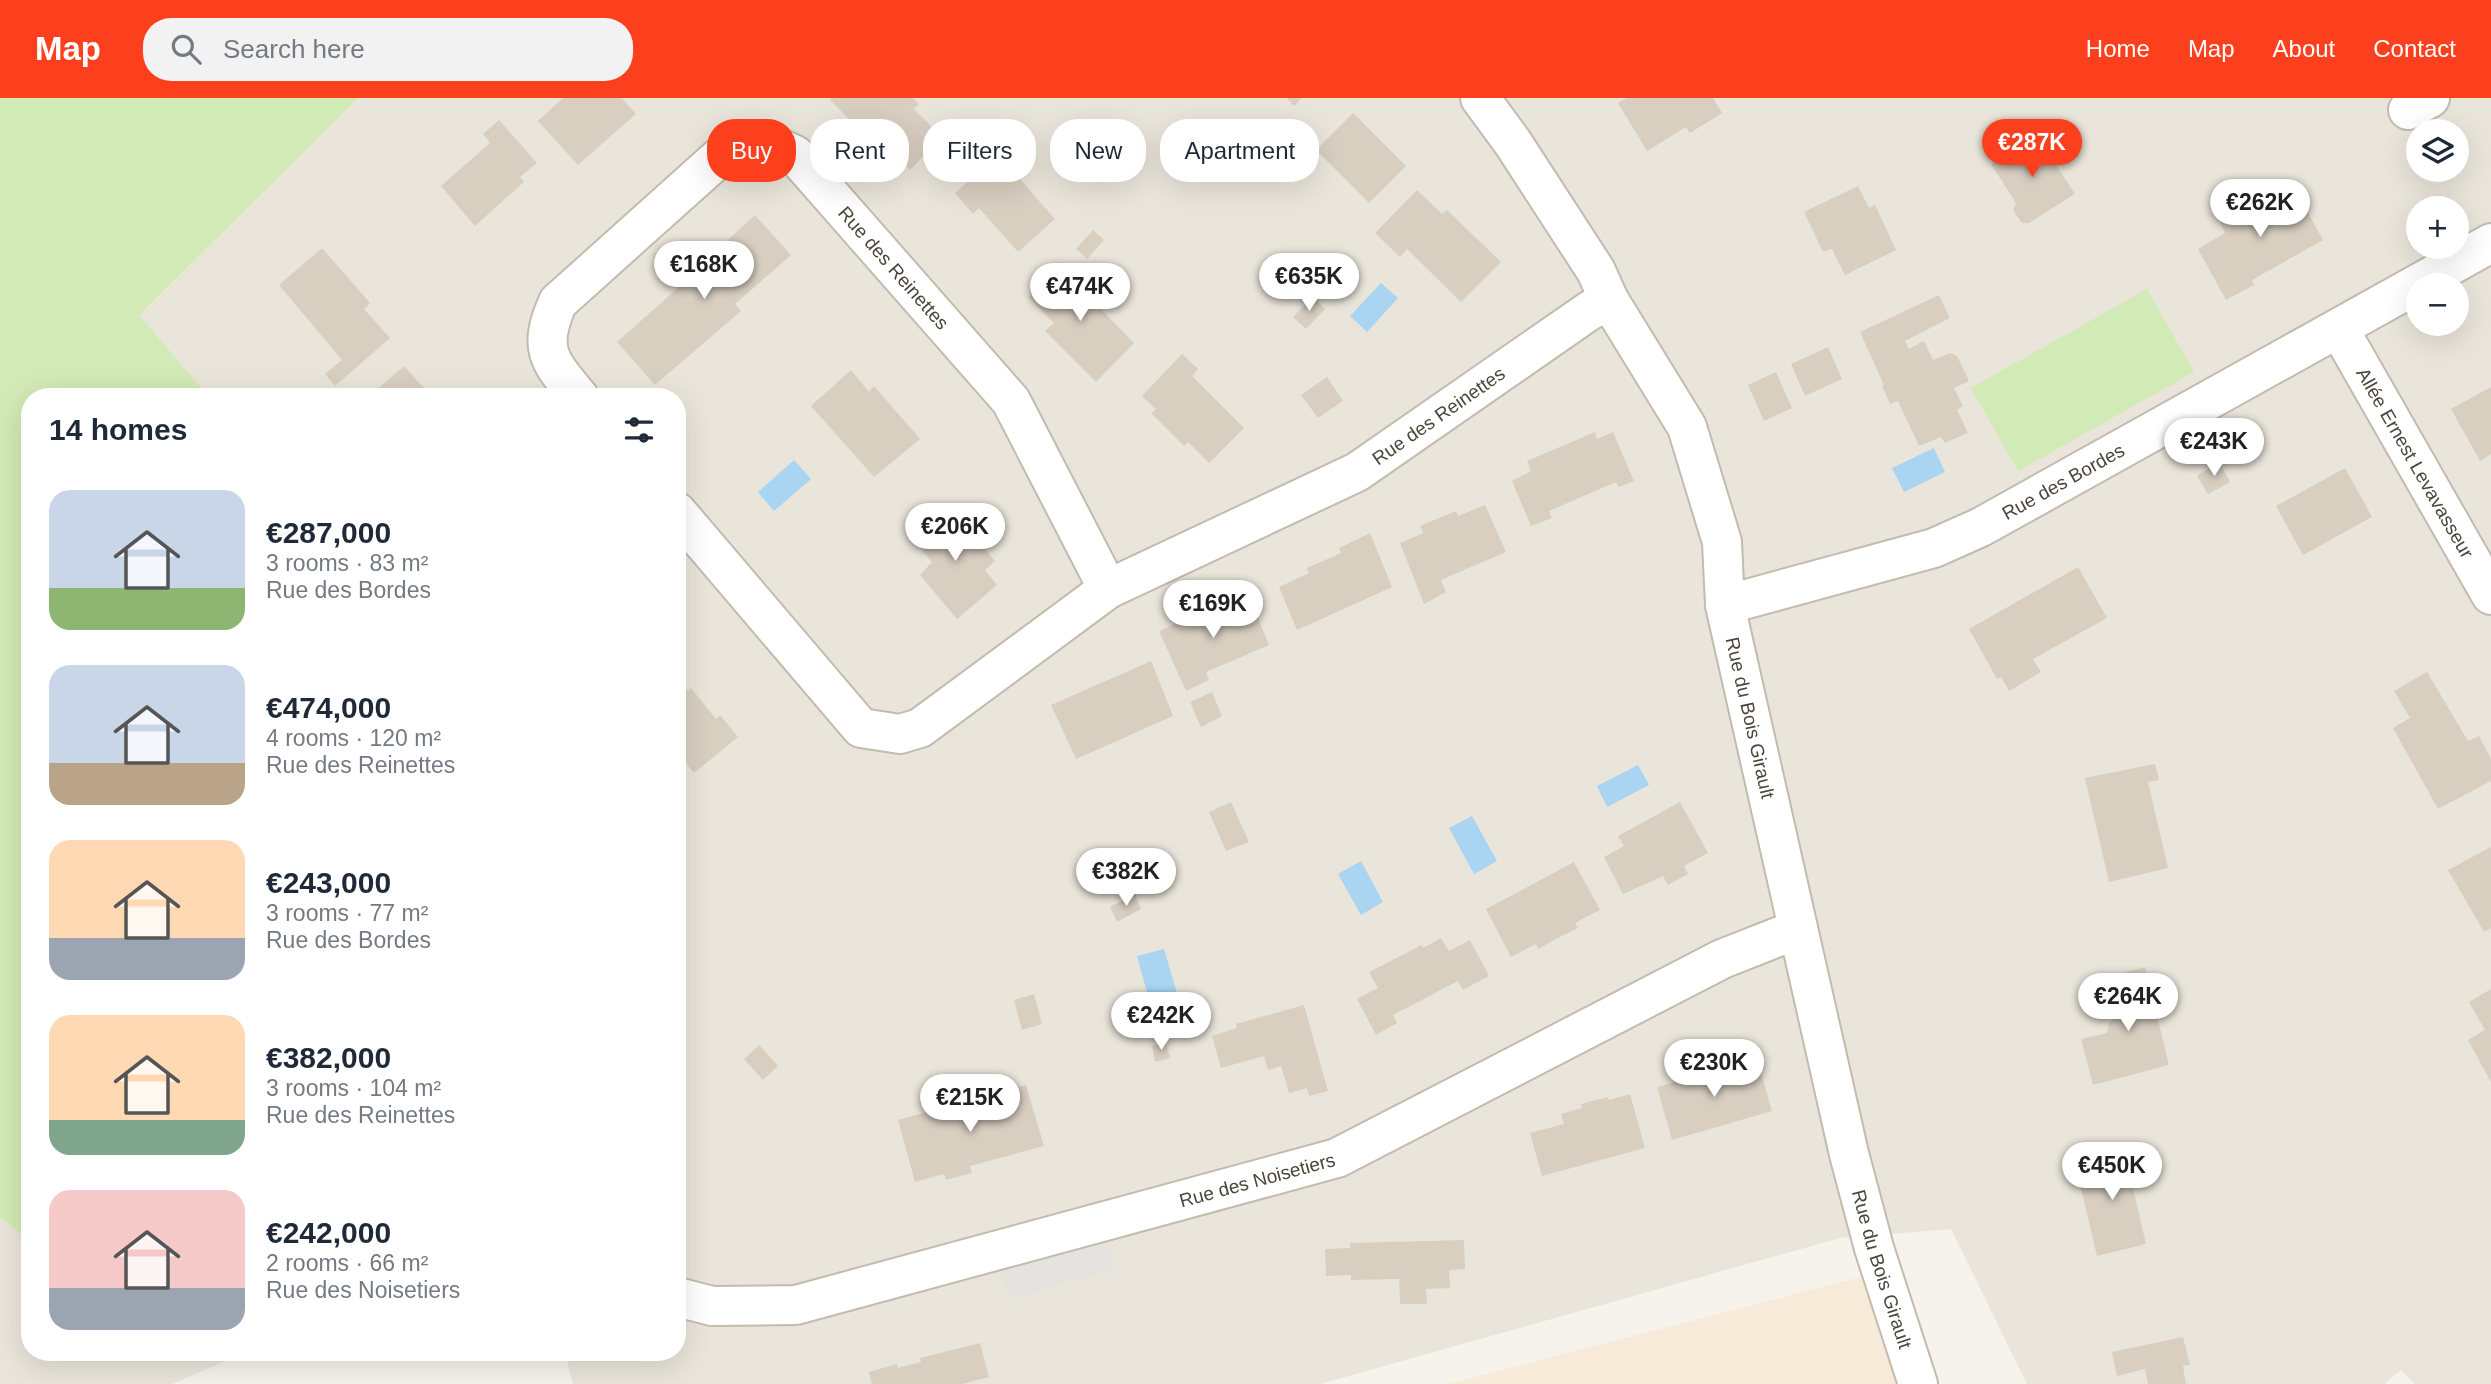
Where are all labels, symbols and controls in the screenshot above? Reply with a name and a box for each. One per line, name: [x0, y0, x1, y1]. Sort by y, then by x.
search box: [143, 18, 633, 81]
text: Map: [35, 30, 101, 67]
icon: search: [167, 30, 205, 68]
text: Search here: [223, 34, 365, 64]
text: Home: [2086, 35, 2150, 62]
text: Map: [2188, 35, 2235, 62]
text: About: [2273, 35, 2335, 62]
text: Contact: [2373, 35, 2456, 62]
chip: Buy: [707, 119, 796, 182]
chip: Rent: [810, 119, 909, 182]
chip: Filters: [923, 119, 1036, 182]
chip: New: [1050, 119, 1146, 182]
chip: Apartment: [1160, 119, 1319, 182]
map controls: [2406, 119, 2469, 336]
button: layers: [2406, 119, 2469, 182]
pin: €287K: [1983, 120, 2081, 179]
text: €287K: [1998, 129, 2066, 155]
pin: €262K: [2211, 180, 2309, 239]
text: €262K: [2226, 189, 2294, 215]
button: +: [2406, 196, 2469, 259]
street label: Rue des Reinettes: [834, 202, 953, 334]
pin: €168K: [655, 242, 753, 301]
text: €168K: [670, 251, 738, 277]
pin: €635K: [1260, 254, 1358, 313]
text: €635K: [1275, 263, 1343, 289]
pin: €474K: [1031, 264, 1129, 323]
text: €474K: [1046, 273, 1114, 299]
button: −: [2406, 273, 2469, 336]
street label: Rue des Reinettes: [1368, 363, 1509, 469]
street label: Allée Ernest Levavasseur: [2352, 364, 2478, 562]
icon: filters: [620, 411, 658, 449]
text: 14 homes: [49, 413, 187, 446]
pin: €243K: [2165, 418, 2263, 478]
text: €243K: [2180, 428, 2248, 454]
street label: Rue des Bordes: [1999, 439, 2128, 524]
pin: €206K: [906, 504, 1004, 563]
text: €206K: [921, 513, 989, 539]
text: €287,000: [266, 516, 391, 549]
icon: home: [105, 518, 189, 602]
text: 3 rooms · 83 m²: [266, 550, 428, 576]
text: Rue des Bordes: [266, 577, 431, 603]
pin: €169K: [1164, 580, 1262, 640]
text: €169K: [1179, 590, 1247, 616]
street label: Rue du Bois Girault: [1722, 635, 1779, 801]
text: €474,000: [266, 691, 391, 724]
icon: home: [105, 693, 189, 777]
text: 4 rooms · 120 m²: [266, 725, 441, 751]
text: Rue des Reinettes: [266, 752, 455, 778]
pin: €382K: [1077, 848, 1175, 908]
text: €382K: [1092, 858, 1160, 884]
text: €243,000: [266, 866, 391, 899]
icon: home: [105, 868, 189, 952]
text: 3 rooms · 77 m²: [266, 900, 428, 926]
text: Rue des Bordes: [266, 927, 431, 953]
pin: €264K: [2079, 974, 2177, 1033]
text: €264K: [2094, 983, 2162, 1009]
pin: €242K: [1112, 992, 1210, 1052]
text: €242K: [1127, 1002, 1195, 1028]
pin: €230K: [1665, 1040, 1763, 1099]
text: €382,000: [266, 1041, 391, 1074]
icon: home: [105, 1043, 189, 1127]
text: €230K: [1680, 1049, 1748, 1075]
pin: €215K: [921, 1074, 1019, 1134]
text: 3 rooms · 104 m²: [266, 1075, 441, 1101]
text: €215K: [936, 1084, 1004, 1110]
text: Rue des Reinettes: [266, 1102, 455, 1128]
pin: €450K: [2063, 1142, 2161, 1202]
street label: Rue des Noisetiers: [1177, 1149, 1338, 1211]
text: €450K: [2078, 1152, 2146, 1178]
street label: Rue du Bois Girault: [1848, 1187, 1916, 1352]
text: €242,000: [266, 1216, 391, 1249]
icon: home: [105, 1218, 189, 1302]
text: 2 rooms · 66 m²: [266, 1250, 428, 1276]
text: Rue des Noisetiers: [266, 1277, 460, 1303]

